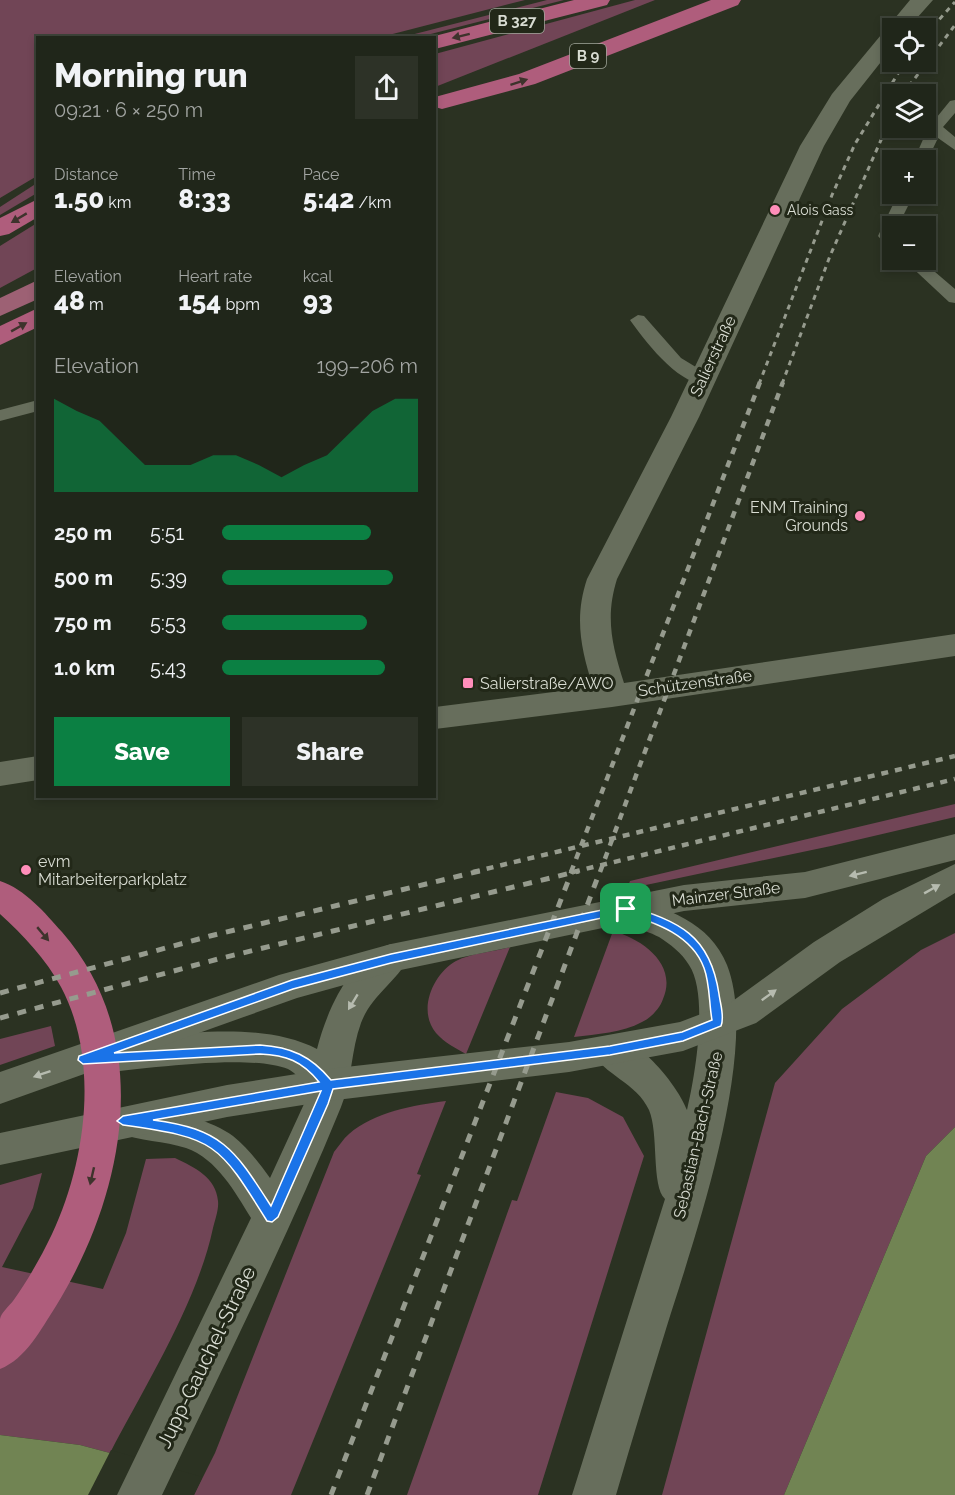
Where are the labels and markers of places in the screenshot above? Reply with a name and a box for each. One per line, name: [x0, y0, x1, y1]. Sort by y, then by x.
place label: Alois Gass: [787, 202, 853, 218]
marker: Alois Gass: [768, 203, 782, 217]
place label: ENM Training Grounds: [750, 498, 848, 535]
marker: ENM Training Grounds: [853, 509, 867, 523]
place label: Salierstraße/AWO: [480, 674, 613, 693]
marker: Salierstraße/AWO: [461, 676, 475, 690]
place label: evm Mitarbeiterparkplatz: [38, 852, 187, 889]
marker: evm Mitarbeiterparkplatz: [19, 863, 33, 877]
pin: [600, 883, 651, 934]

